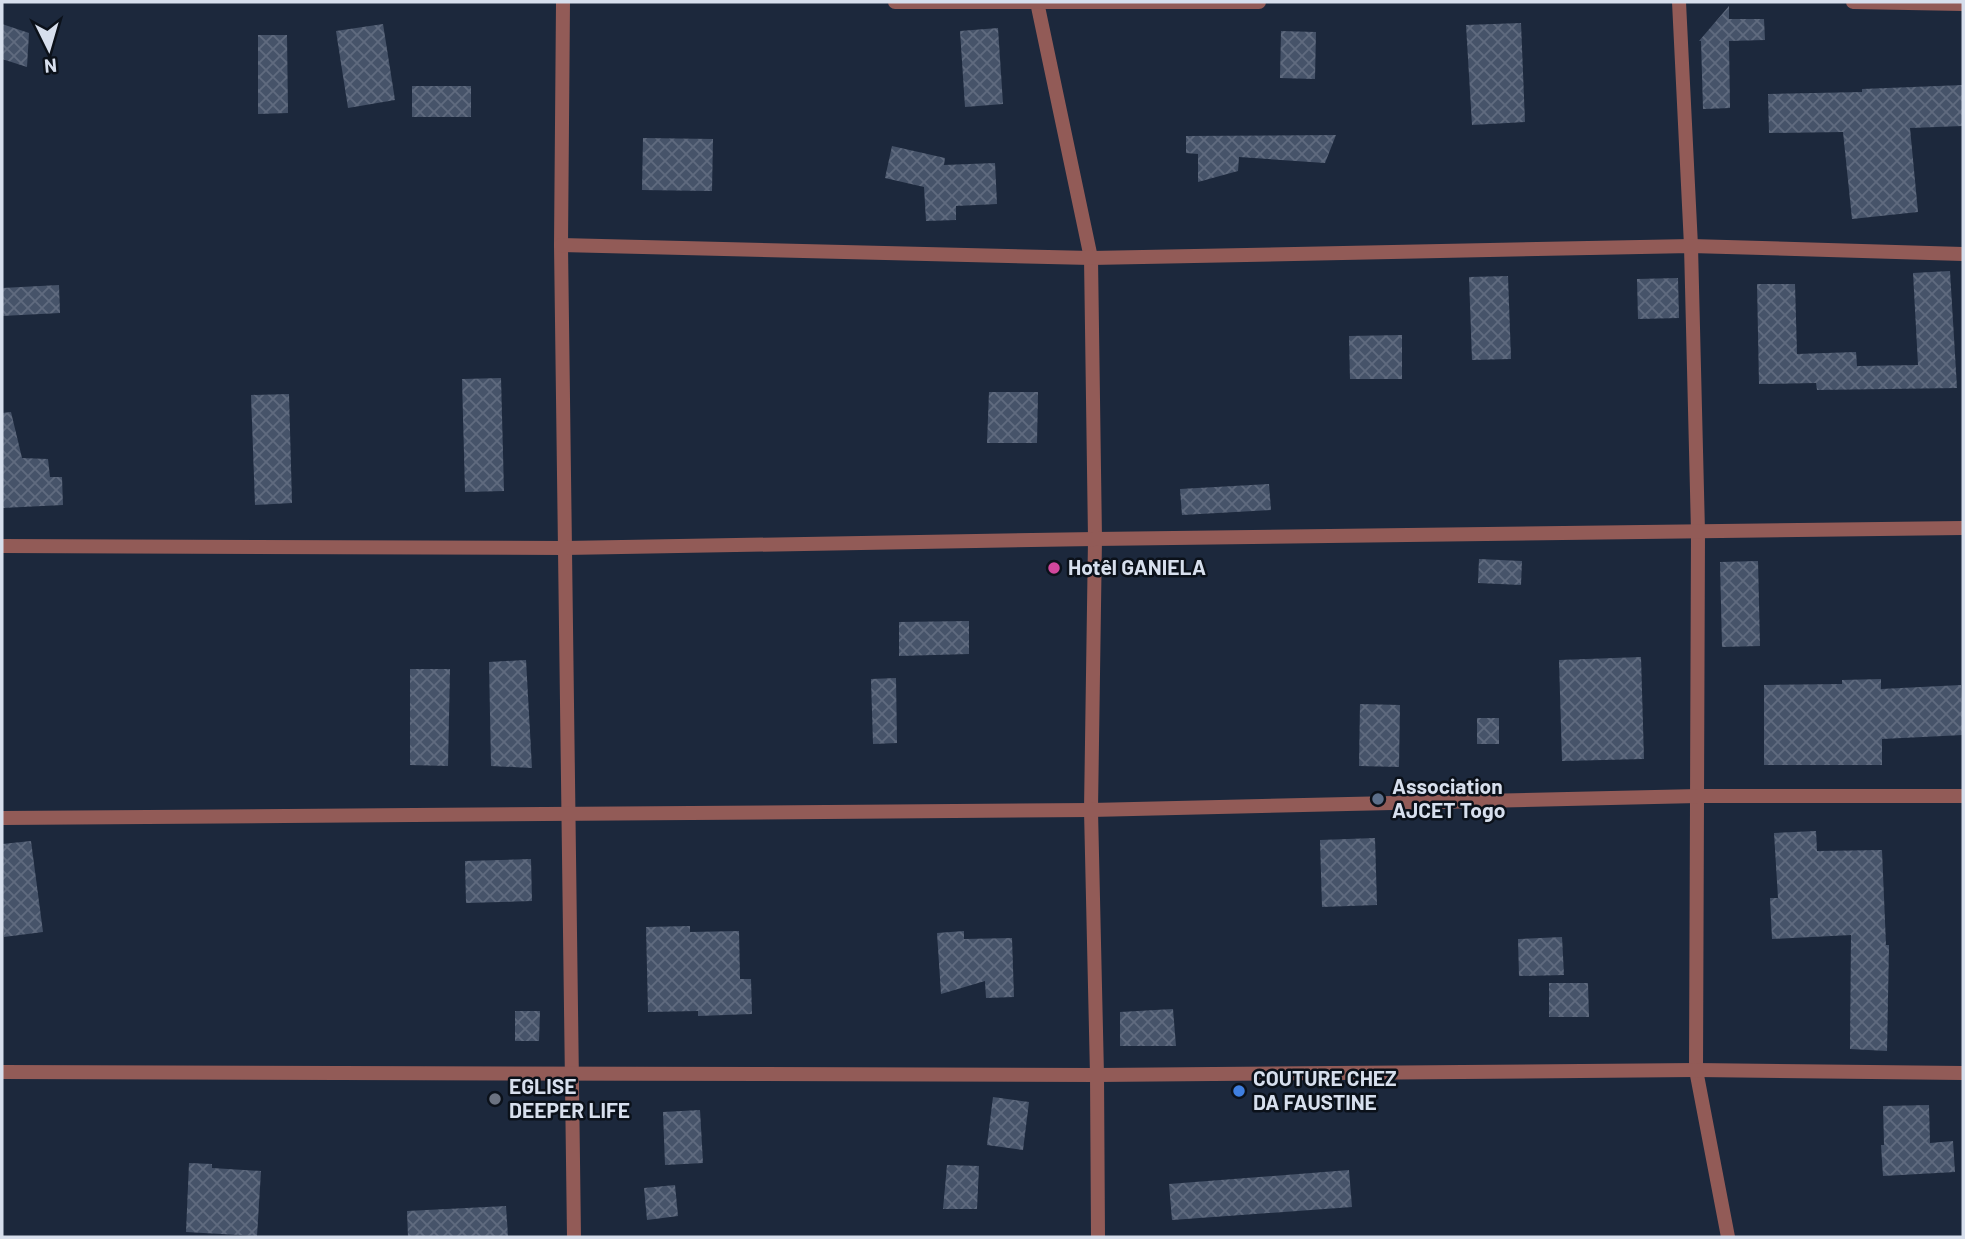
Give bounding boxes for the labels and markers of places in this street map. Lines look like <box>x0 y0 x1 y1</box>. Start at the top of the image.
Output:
place label: Hotêl GANIELA <box>1068 554 1206 579</box>
marker: Hotêl GANIELA <box>1046 560 1062 576</box>
place label: Association AJCET Togo <box>1392 773 1505 822</box>
marker: Association AJCET Togo <box>1370 791 1386 807</box>
place label: COUTURE CHEZ DA FAUSTINE <box>1253 1065 1397 1114</box>
place label: EGLISE DEEPER LIFE <box>509 1073 630 1122</box>
marker: COUTURE CHEZ DA FAUSTINE <box>1231 1083 1247 1099</box>
marker: EGLISE DEEPER LIFE <box>487 1091 503 1107</box>

